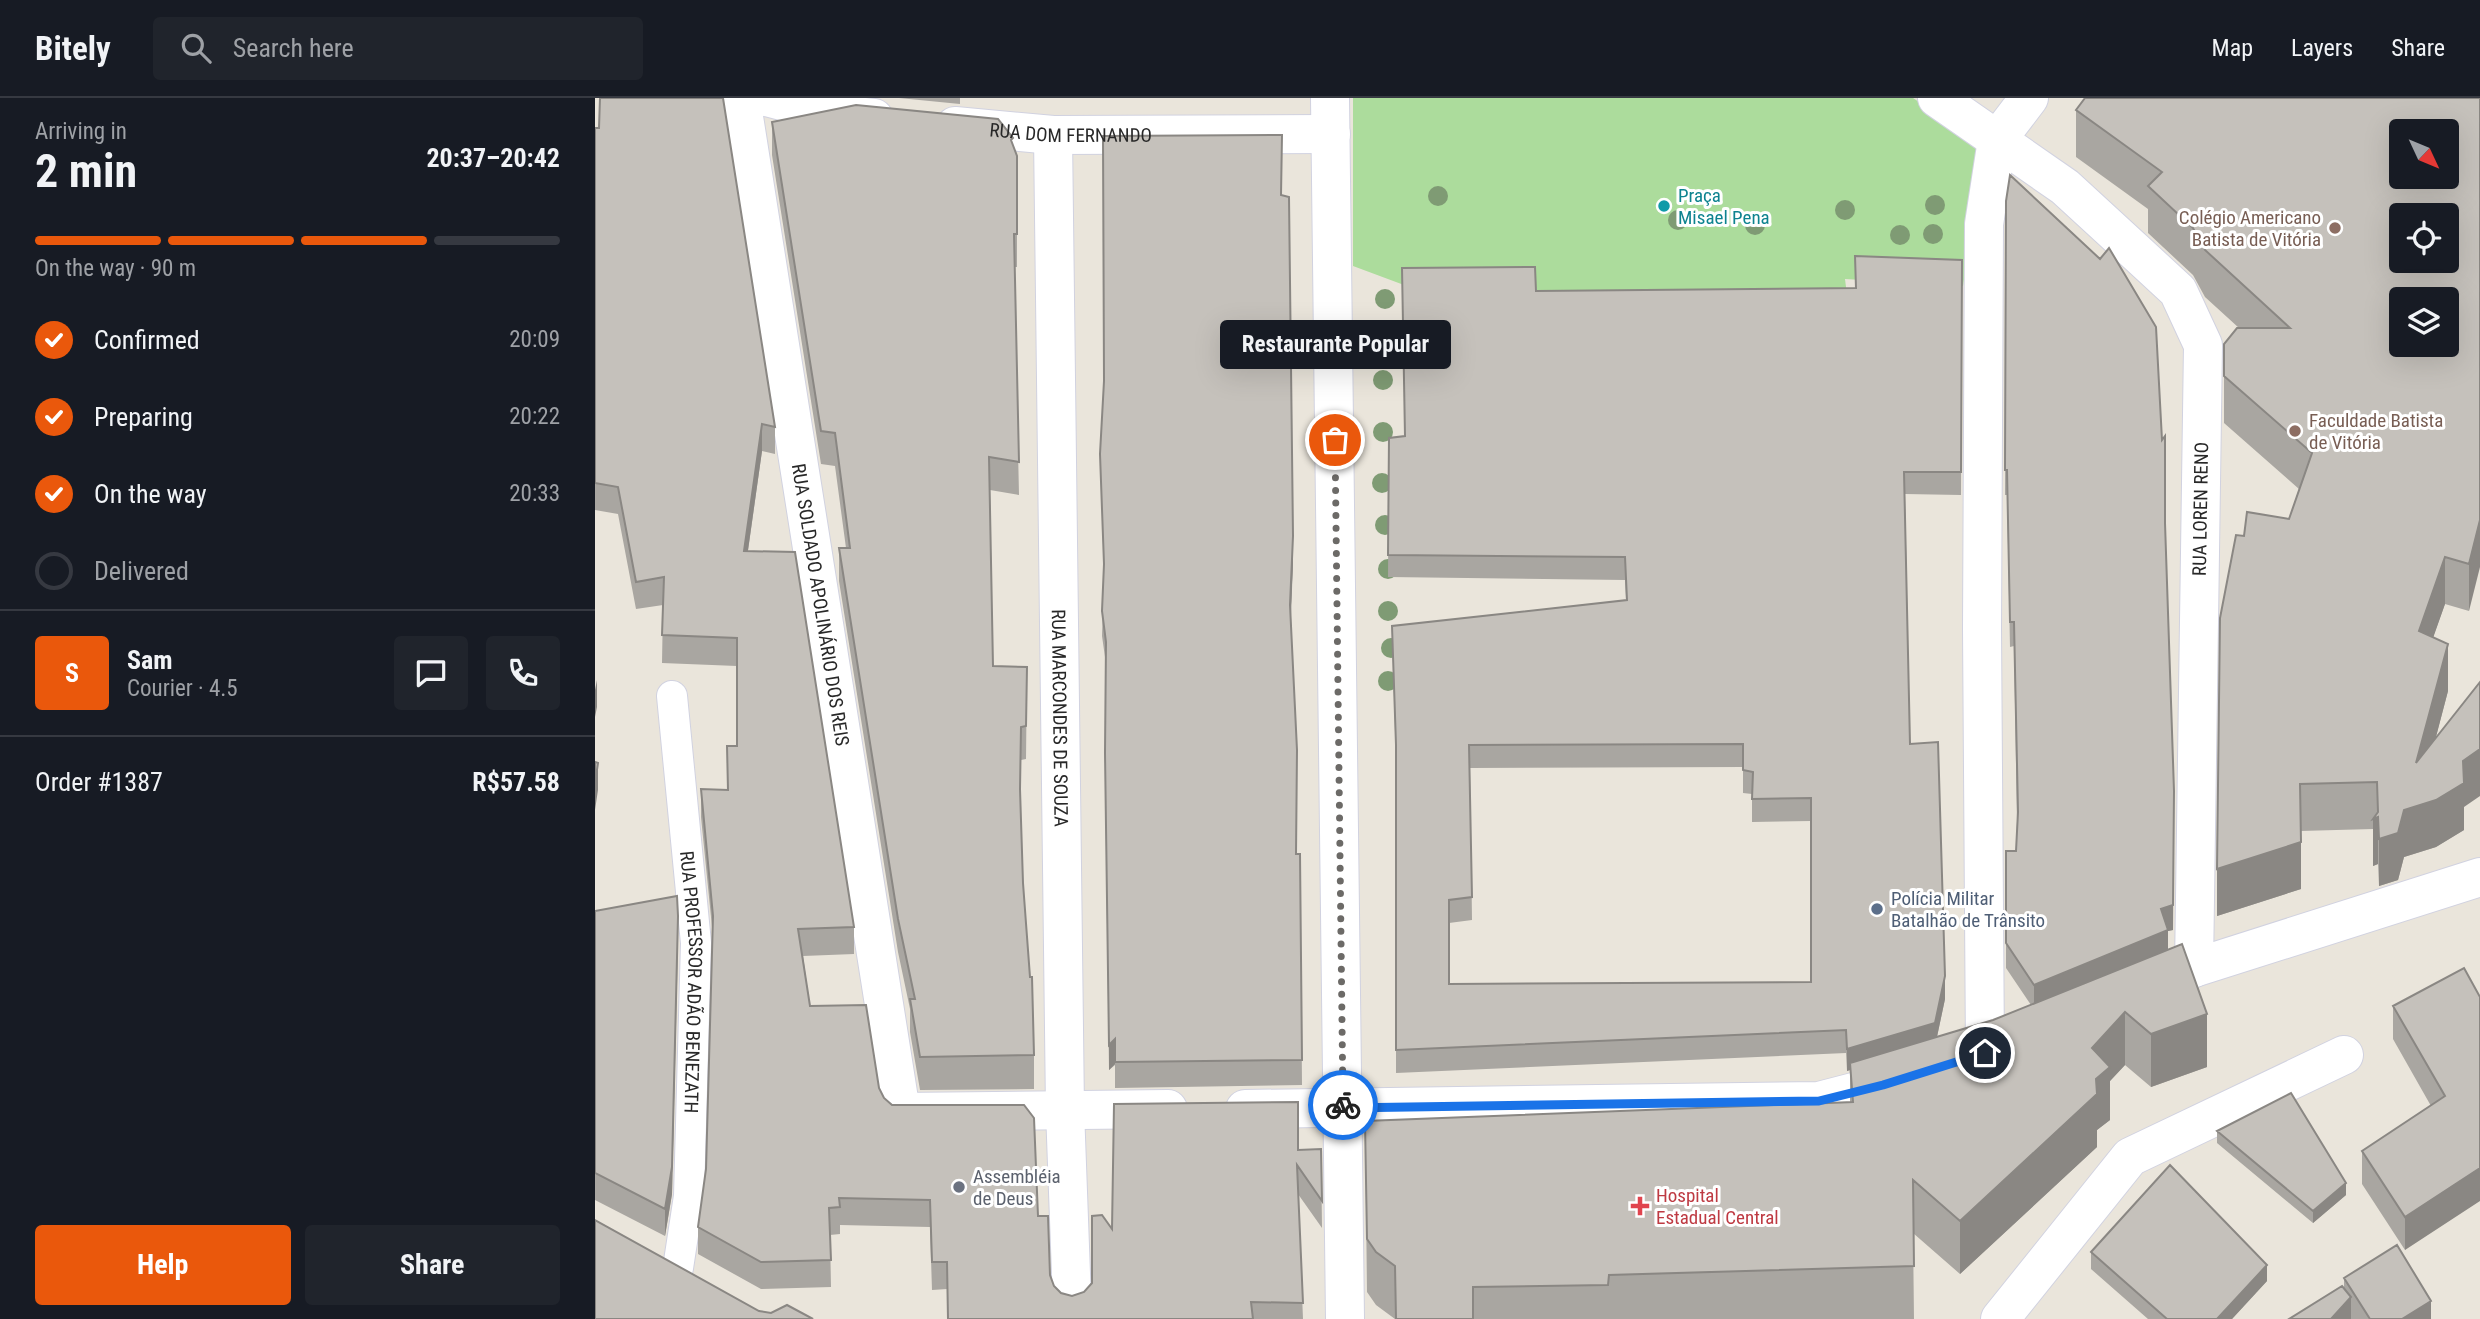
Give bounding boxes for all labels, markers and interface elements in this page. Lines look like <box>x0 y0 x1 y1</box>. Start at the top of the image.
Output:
search box <box>153 17 643 80</box>
text: Bitely <box>35 29 111 68</box>
icon: search <box>177 29 215 67</box>
text: Search here <box>233 33 354 63</box>
text: Map <box>2212 34 2253 62</box>
text: Layers <box>2291 34 2353 62</box>
text: Share <box>2391 34 2445 62</box>
text: Arriving in <box>35 118 127 145</box>
street label: RUA DOM FERNANDO <box>988 118 1152 147</box>
north arrow <box>2389 119 2459 189</box>
map controls <box>2389 119 2459 357</box>
text: 20:37–20:42 <box>426 143 560 173</box>
text: 2 min <box>35 144 137 198</box>
place label: Praça Misael Pena <box>1678 184 1770 229</box>
marker: Praça Misael Pena <box>1656 198 1672 214</box>
button: locate <box>2389 203 2459 273</box>
place label: Colégio Americano Batista de Vitória <box>2179 206 2321 251</box>
marker: Colégio Americano Batista de Vitória <box>2327 220 2343 236</box>
text: On the way · 90 m <box>35 255 196 282</box>
button: layers <box>2389 287 2459 357</box>
icon: check <box>35 321 73 359</box>
callout: Restaurante Popular <box>1219 321 1451 370</box>
text: Confirmed <box>94 325 200 355</box>
text: 20:09 <box>509 326 560 353</box>
text: Restaurante Popular <box>1242 331 1429 358</box>
icon: check <box>35 398 73 436</box>
text: Preparing <box>94 402 193 432</box>
text: 20:22 <box>509 403 560 430</box>
place label: Faculdade Batista de Vitória <box>2309 409 2443 454</box>
pin <box>1305 410 1365 470</box>
icon: bag <box>1316 421 1354 459</box>
marker: Faculdade Batista de Vitória <box>2287 423 2303 439</box>
street label: RUA LOREN RENO <box>2188 442 2213 576</box>
street label: RUA SOLDADO APOLINÁRIO DOS REIS <box>787 462 854 748</box>
icon: check <box>35 475 73 513</box>
text: On the way <box>94 479 207 509</box>
text: 20:33 <box>509 480 560 507</box>
text: Delivered <box>94 556 189 586</box>
street label: RUA MARCONDES DE SOUZA <box>1047 609 1073 827</box>
button: chat <box>394 636 468 710</box>
button: phone <box>486 636 560 710</box>
text: Sam <box>127 645 173 675</box>
text: S <box>65 658 79 688</box>
text: Courier · 4.5 <box>127 675 238 702</box>
text: Order #1387 <box>35 767 163 797</box>
text: R$57.58 <box>472 767 560 797</box>
street label: RUA PROFESSOR ADÃO BENEZATH <box>675 850 707 1114</box>
place label: Polícia Militar Batalhão de Trânsito <box>1891 887 2045 932</box>
marker: Polícia Militar Batalhão de Trânsito <box>1869 901 1885 917</box>
pin <box>1955 1023 2015 1083</box>
icon: home <box>1966 1034 2004 1072</box>
courier <box>1308 1070 1378 1140</box>
icon: bike <box>1324 1086 1362 1124</box>
place label: Assembléia de Deus <box>973 1165 1061 1210</box>
marker: Assembléia de Deus <box>951 1179 967 1195</box>
place label: Hospital Estadual Central <box>1656 1184 1779 1229</box>
marker: Hospital Estadual Central <box>1630 1196 1650 1216</box>
button: Help <box>35 1225 291 1305</box>
button: Share <box>305 1225 560 1305</box>

